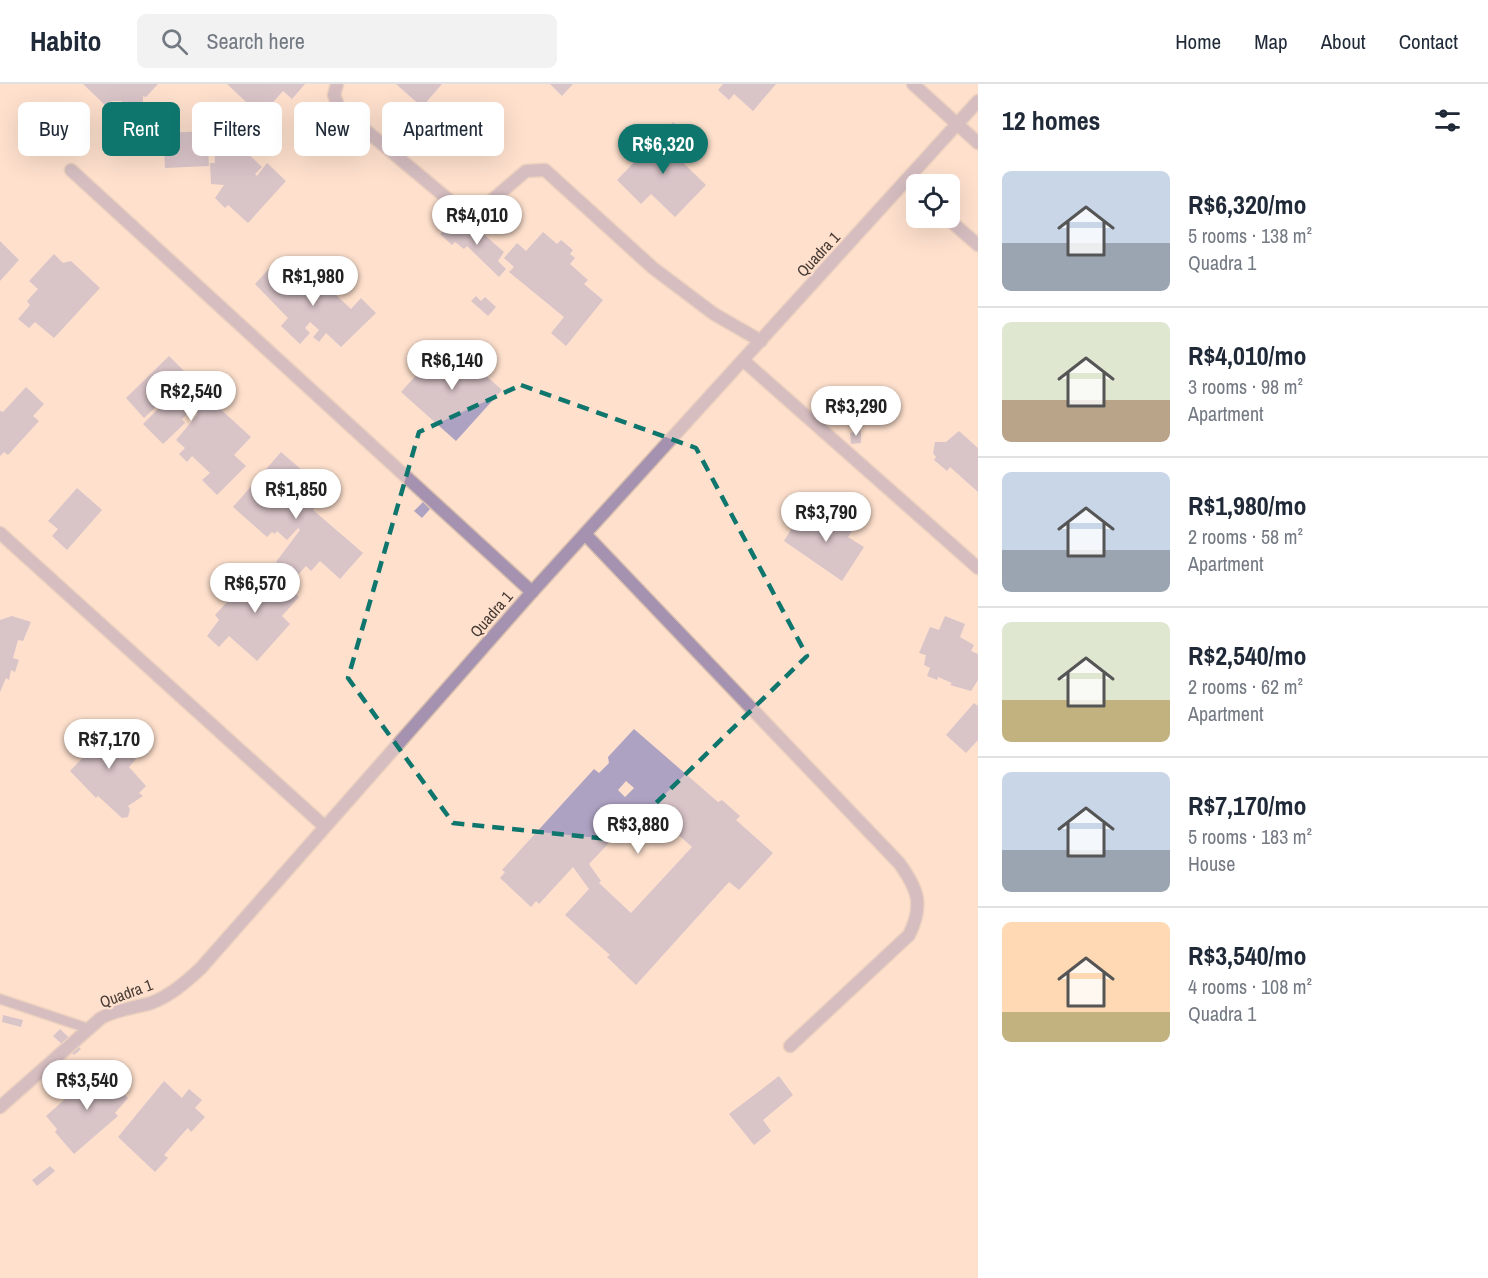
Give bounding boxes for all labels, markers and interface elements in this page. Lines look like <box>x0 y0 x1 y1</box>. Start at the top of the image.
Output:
search box <box>137 14 557 68</box>
text: Habito <box>30 22 101 60</box>
icon: search <box>158 25 191 58</box>
text: Search here <box>206 26 305 56</box>
text: Home <box>1175 27 1221 56</box>
text: Map <box>1254 27 1288 56</box>
text: About <box>1321 27 1366 56</box>
text: Contact <box>1399 27 1458 56</box>
chip: Buy <box>18 102 90 156</box>
chip: Rent <box>102 102 180 156</box>
chip: Filters <box>192 102 282 156</box>
chip: New <box>294 102 370 156</box>
chip: Apartment <box>382 102 504 156</box>
text: 12 homes <box>1002 103 1100 138</box>
icon: filters <box>1431 104 1464 137</box>
pin: R$6,320 <box>608 124 718 175</box>
text: R$6,320 <box>632 130 694 157</box>
map controls <box>906 174 960 228</box>
button: locate <box>906 174 960 228</box>
text: R$6,320/mo <box>1188 187 1307 222</box>
pin: R$4,010 <box>422 195 532 246</box>
icon: home <box>1050 195 1122 267</box>
text: R$4,010 <box>446 201 508 228</box>
text: 5 rooms · 138 m² <box>1188 222 1312 249</box>
street label: Quadra 1 <box>791 226 845 282</box>
text: Quadra 1 <box>1188 249 1256 276</box>
pin: R$1,980 <box>258 256 368 307</box>
text: R$1,980 <box>282 262 344 289</box>
text: R$4,010/mo <box>1188 338 1307 373</box>
pin: R$6,140 <box>397 340 507 391</box>
text: R$6,140 <box>421 346 483 373</box>
icon: home <box>1050 346 1122 418</box>
pin: R$2,540 <box>136 371 246 422</box>
text: 3 rooms · 98 m² <box>1188 373 1303 400</box>
text: R$2,540 <box>160 377 222 404</box>
pin: R$3,290 <box>801 386 911 437</box>
text: R$3,290 <box>825 392 887 419</box>
text: Apartment <box>1188 400 1264 427</box>
pin: R$1,850 <box>241 469 351 520</box>
text: R$1,850 <box>265 475 327 502</box>
text: R$1,980/mo <box>1188 488 1307 523</box>
pin: R$3,790 <box>771 492 881 543</box>
icon: home <box>1050 496 1122 568</box>
text: R$3,790 <box>795 498 857 525</box>
text: 2 rooms · 58 m² <box>1188 523 1303 550</box>
text: Apartment <box>1188 550 1264 577</box>
pin: R$6,570 <box>200 563 310 614</box>
text: R$6,570 <box>224 569 286 596</box>
street label: Quadra 1 <box>465 586 518 642</box>
text: R$2,540/mo <box>1188 638 1307 673</box>
icon: home <box>1050 646 1122 718</box>
text: 2 rooms · 62 m² <box>1188 673 1303 700</box>
text: Apartment <box>1188 700 1264 727</box>
pin: R$7,170 <box>54 719 164 770</box>
text: R$7,170 <box>78 725 140 752</box>
text: R$7,170/mo <box>1188 788 1307 823</box>
icon: home <box>1050 796 1122 868</box>
pin: R$3,880 <box>583 804 693 855</box>
text: R$3,880 <box>607 810 669 837</box>
text: 5 rooms · 183 m² <box>1188 823 1312 850</box>
text: House <box>1188 850 1235 877</box>
text: R$3,540/mo <box>1188 938 1307 973</box>
icon: home <box>1050 946 1122 1018</box>
street label: Quadra 1 <box>97 973 156 1013</box>
text: 4 rooms · 108 m² <box>1188 973 1312 1000</box>
text: Quadra 1 <box>1188 1000 1256 1027</box>
pin: R$3,540 <box>32 1060 142 1111</box>
text: R$3,540 <box>56 1066 118 1093</box>

